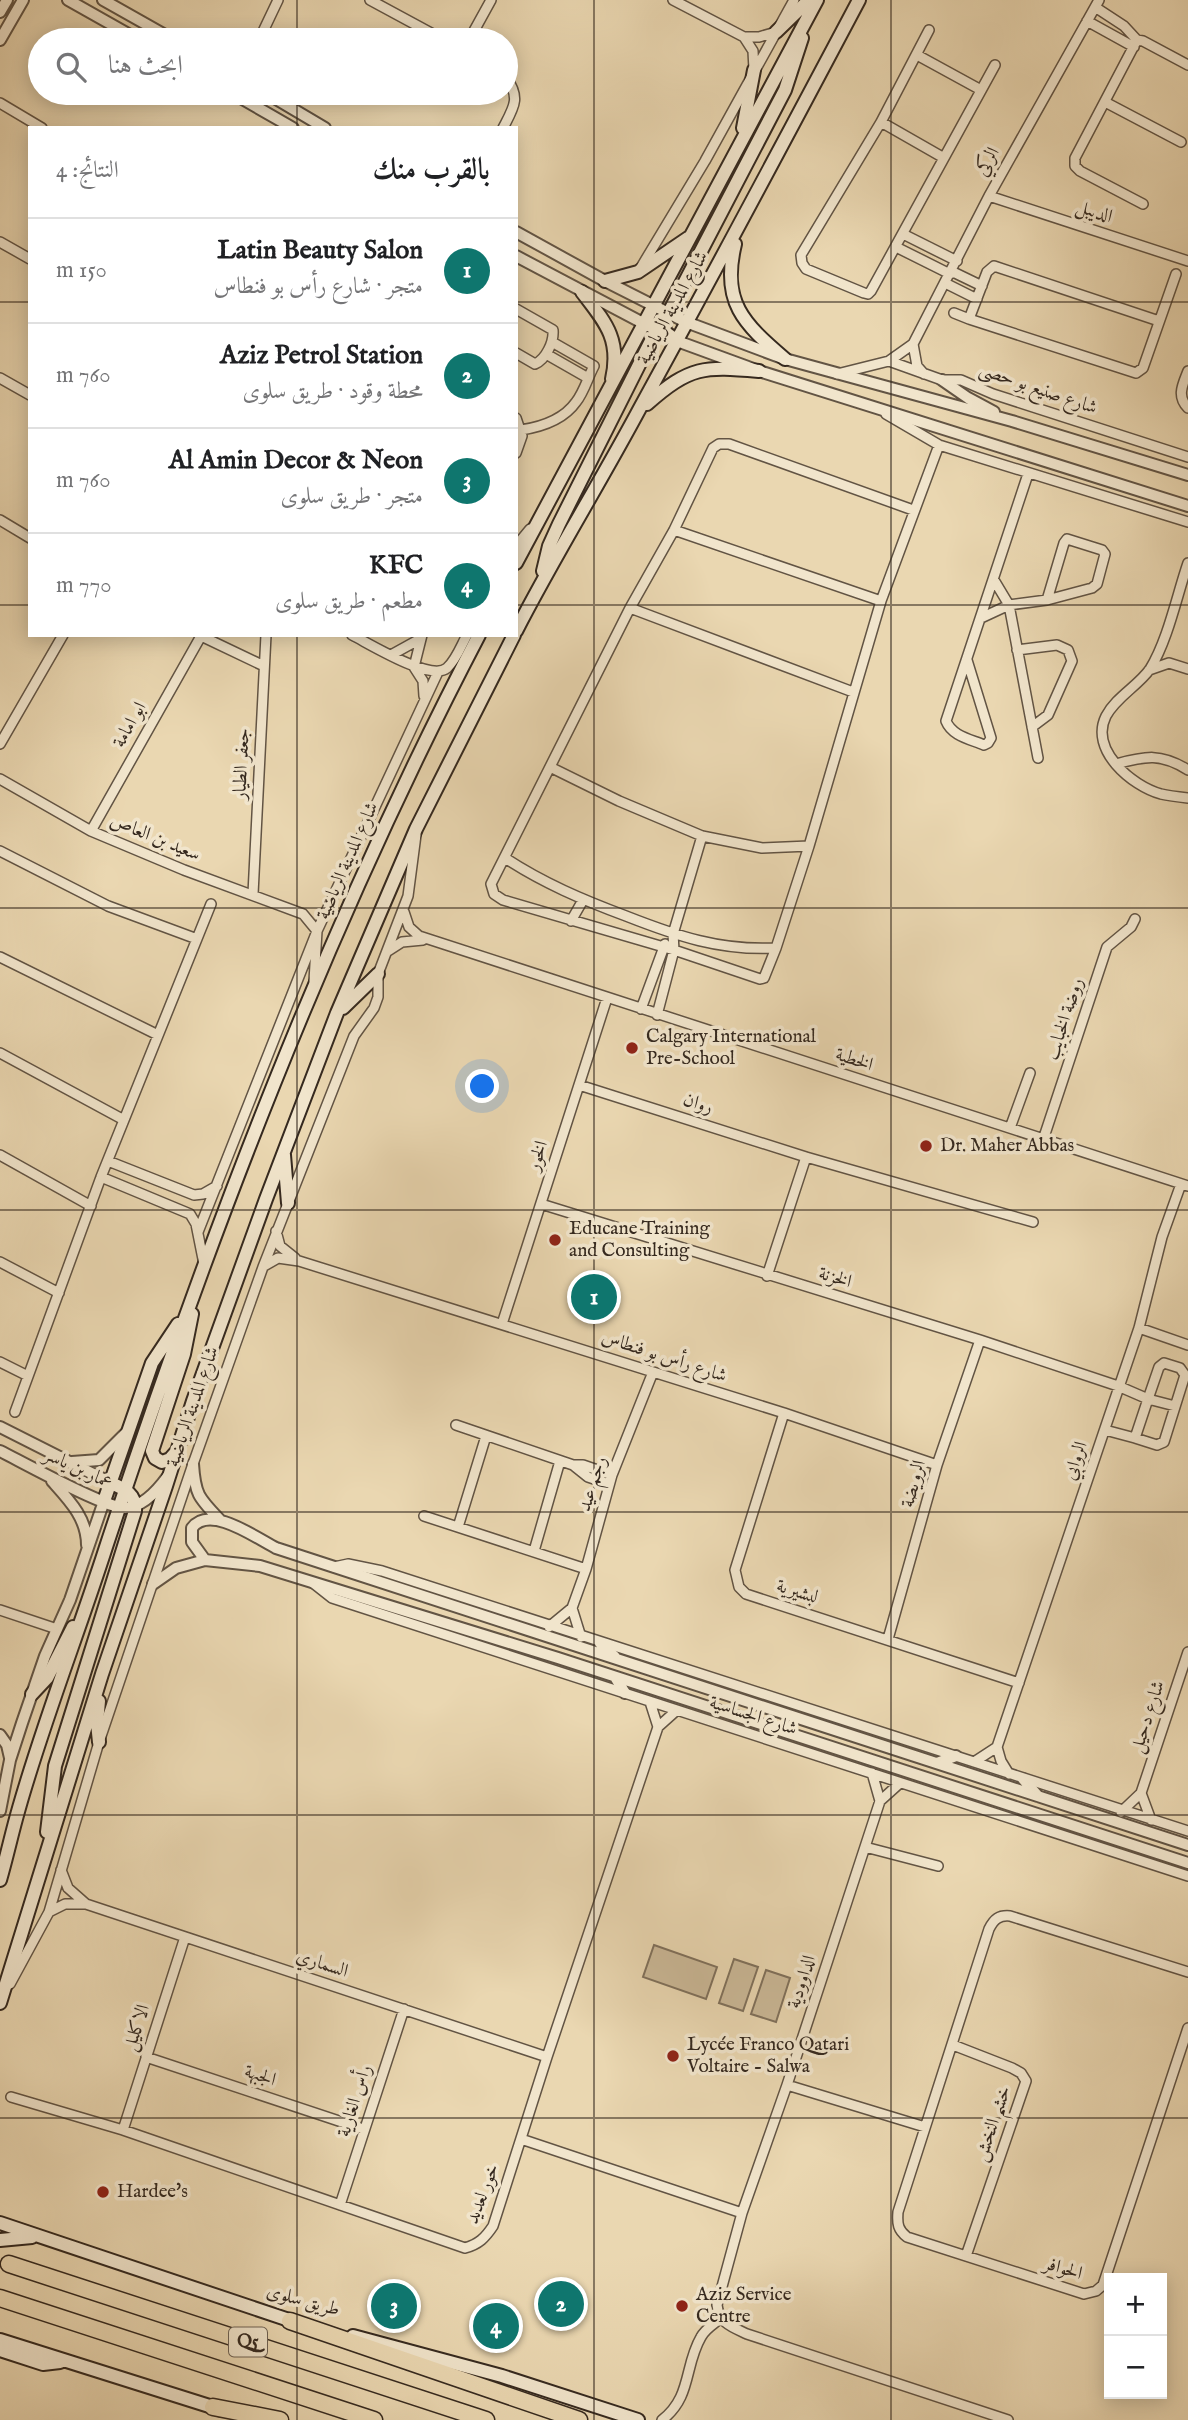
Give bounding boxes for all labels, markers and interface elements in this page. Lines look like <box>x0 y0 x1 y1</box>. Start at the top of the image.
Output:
search box <box>28 28 518 105</box>
icon: search <box>52 48 90 86</box>
text: ابحث هنا <box>108 49 183 82</box>
street label: الركي <box>969 143 1007 182</box>
text: بالقرب منك <box>373 152 490 190</box>
text: النتائج: 4 <box>56 156 119 185</box>
street label: الديبل <box>1073 195 1115 229</box>
text: Latin Beauty Salon <box>217 234 423 267</box>
street label: شارع المدينة الرياضية <box>632 247 716 370</box>
text: 150 m <box>56 256 107 285</box>
text: 1 <box>463 256 471 285</box>
text: متجر · شارع رأس بو فنطاس <box>214 272 423 301</box>
text: Aziz Petrol Station <box>220 339 423 372</box>
street label: شارع صنيع بو حصى <box>974 358 1100 424</box>
text: 760 m <box>56 361 111 390</box>
text: 2 <box>462 361 472 390</box>
text: محطة وقود · طريق سلوى <box>242 377 423 406</box>
text: Al Amin Decor & Neon <box>169 444 423 477</box>
text: 760 m <box>56 466 111 495</box>
text: 3 <box>463 466 471 495</box>
text: متجر · طريق سلوى <box>281 482 423 511</box>
text: KFC <box>369 549 423 582</box>
text: 770 m <box>56 571 112 600</box>
text: 4 <box>461 571 473 600</box>
text: مطعم · طريق سلوى <box>275 587 423 616</box>
street label: ابو امامة <box>108 698 152 752</box>
street label: جعفر الطيار <box>228 728 256 802</box>
street label: شارع المدينة الرياضية <box>311 798 386 924</box>
street label: سعيد بن العاص <box>106 809 204 867</box>
street label: روضة الخبايب <box>1040 975 1090 1063</box>
place label: Calgary International Pre-School <box>646 1025 817 1071</box>
marker: Calgary International Pre-School <box>624 1040 640 1056</box>
street label: الخطية <box>832 1043 876 1077</box>
your location <box>465 1069 499 1103</box>
street label: روان <box>680 1088 716 1120</box>
place label: Dr. Maher Abbas <box>940 1134 1074 1158</box>
street label: الخور <box>521 1138 554 1176</box>
marker: Dr. Maher Abbas <box>918 1138 934 1154</box>
place label: Educane Training and Consulting <box>569 1217 710 1263</box>
marker: Educane Training and Consulting <box>547 1232 563 1248</box>
street label: الخزنة <box>815 1262 855 1294</box>
pin: 1 <box>571 1271 617 1323</box>
street label: شارع رأس بو فنطاس <box>598 1324 730 1390</box>
street label: شارع المدينة الرياضية <box>161 1343 227 1471</box>
street label: الروابي <box>1058 1438 1096 1484</box>
street label: عمار بن ياسر <box>38 1442 116 1495</box>
street label: رجم عيد <box>573 1453 618 1516</box>
street label: الرويضة <box>896 1458 932 1510</box>
street label: لبشيرية <box>773 1574 821 1610</box>
street label: شارع دحيل <box>1125 1678 1173 1757</box>
street label: شارع الجساسية <box>705 1691 800 1743</box>
street label: السماري <box>292 1944 351 1986</box>
street label: الداوودية <box>782 1952 822 2012</box>
street label: الاكليل <box>118 2001 156 2055</box>
place label: Lycée Franco Qatari Voltaire - Salwa <box>686 2033 849 2079</box>
marker: Lycée Franco Qatari Voltaire - Salwa <box>665 2048 681 2064</box>
street label: الجبهة <box>241 2060 279 2092</box>
street label: رأس الغارية <box>330 2061 378 2140</box>
street label: خشم النخش <box>969 2083 1023 2167</box>
street label: خور لعديد <box>461 2161 505 2227</box>
place label: Hardee's <box>117 2180 188 2204</box>
marker: Hardee's <box>95 2184 111 2200</box>
street label: الحوافر <box>1039 2251 1085 2286</box>
map controls <box>1104 2273 1167 2399</box>
button: + <box>1104 2273 1167 2336</box>
pin: 2 <box>538 2278 584 2330</box>
street label: طريق سلوى <box>264 2280 342 2322</box>
pin: 3 <box>371 2280 417 2332</box>
place label: Aziz Service Centre <box>695 2283 792 2329</box>
marker: Aziz Service Centre <box>674 2298 690 2314</box>
pin: 4 <box>473 2300 519 2352</box>
road number: Q5 <box>229 2328 267 2356</box>
button: − <box>1104 2336 1167 2399</box>

